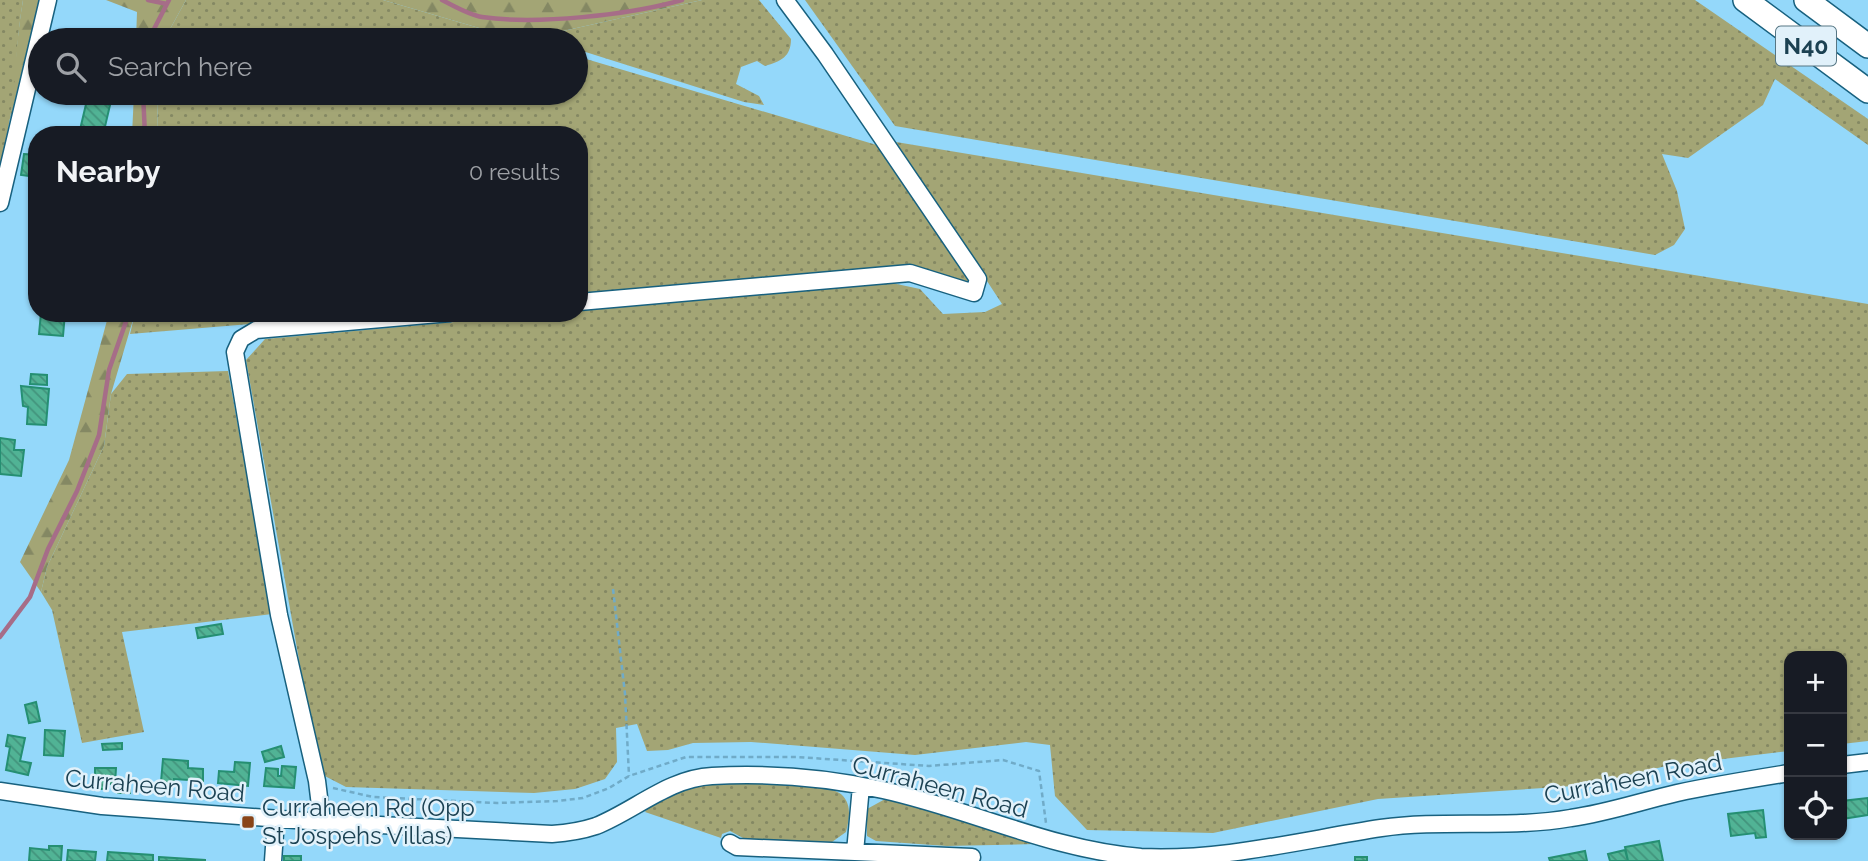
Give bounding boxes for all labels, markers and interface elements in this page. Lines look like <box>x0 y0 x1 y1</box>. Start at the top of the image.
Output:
road number: N40 <box>1776 26 1836 66</box>
search box <box>28 28 588 105</box>
icon: search <box>52 48 90 86</box>
text: Search here <box>108 52 252 82</box>
text: Nearby <box>56 154 160 189</box>
text: 0 results <box>469 158 560 185</box>
map controls <box>1784 651 1847 840</box>
button: + <box>1784 651 1847 714</box>
button: − <box>1784 714 1847 777</box>
street label: Curraheen Road <box>1542 747 1724 810</box>
street label: Curraheen Road <box>849 749 1031 824</box>
street label: Curraheen Road <box>64 763 246 808</box>
button: locate <box>1784 777 1847 840</box>
place label: Curraheen Rd (Opp St Jospehs Villas) <box>262 793 475 850</box>
marker: Curraheen Rd (Opp St Jospehs Villas) <box>240 814 256 830</box>

